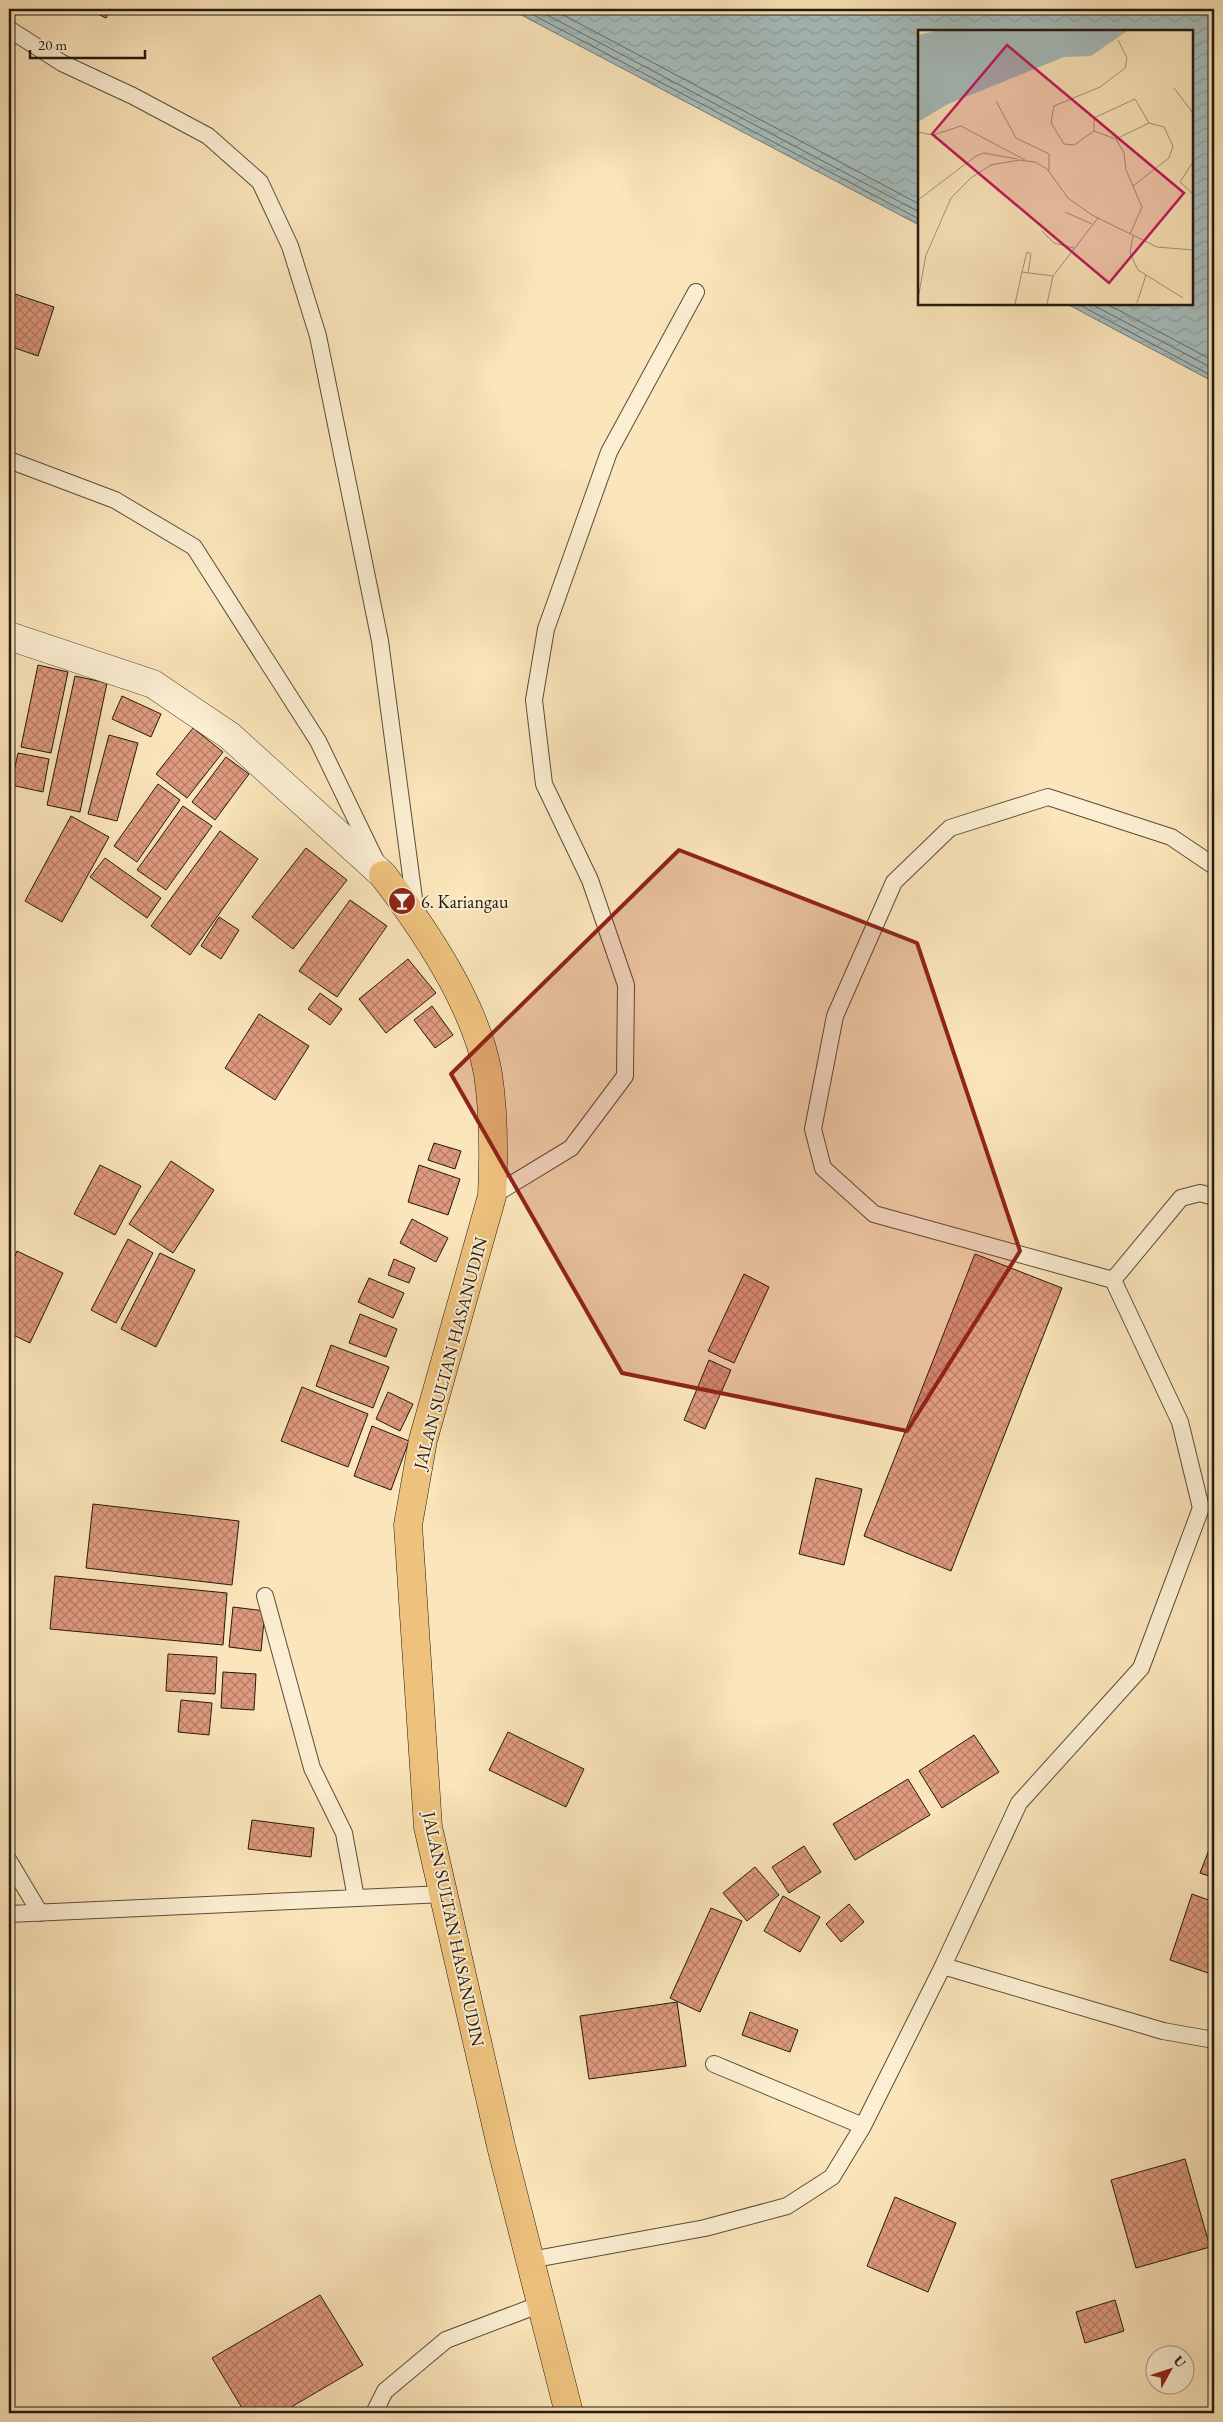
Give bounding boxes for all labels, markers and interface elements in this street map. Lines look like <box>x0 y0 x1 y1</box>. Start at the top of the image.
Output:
scale bar <box>30 28 145 60</box>
inset map <box>918 30 1193 305</box>
text: 20 m <box>38 35 67 54</box>
bar icon: 6. Kariangau <box>387 886 417 916</box>
place label: 6. Kariangau <box>421 890 509 913</box>
street label: JALAN SULTAN HASANUDIN <box>407 1234 492 1474</box>
street label: JALAN SULTAN HASANUDIN <box>417 1807 490 2049</box>
north arrow <box>1146 2344 1196 2394</box>
text: U <box>1170 2352 1191 2372</box>

